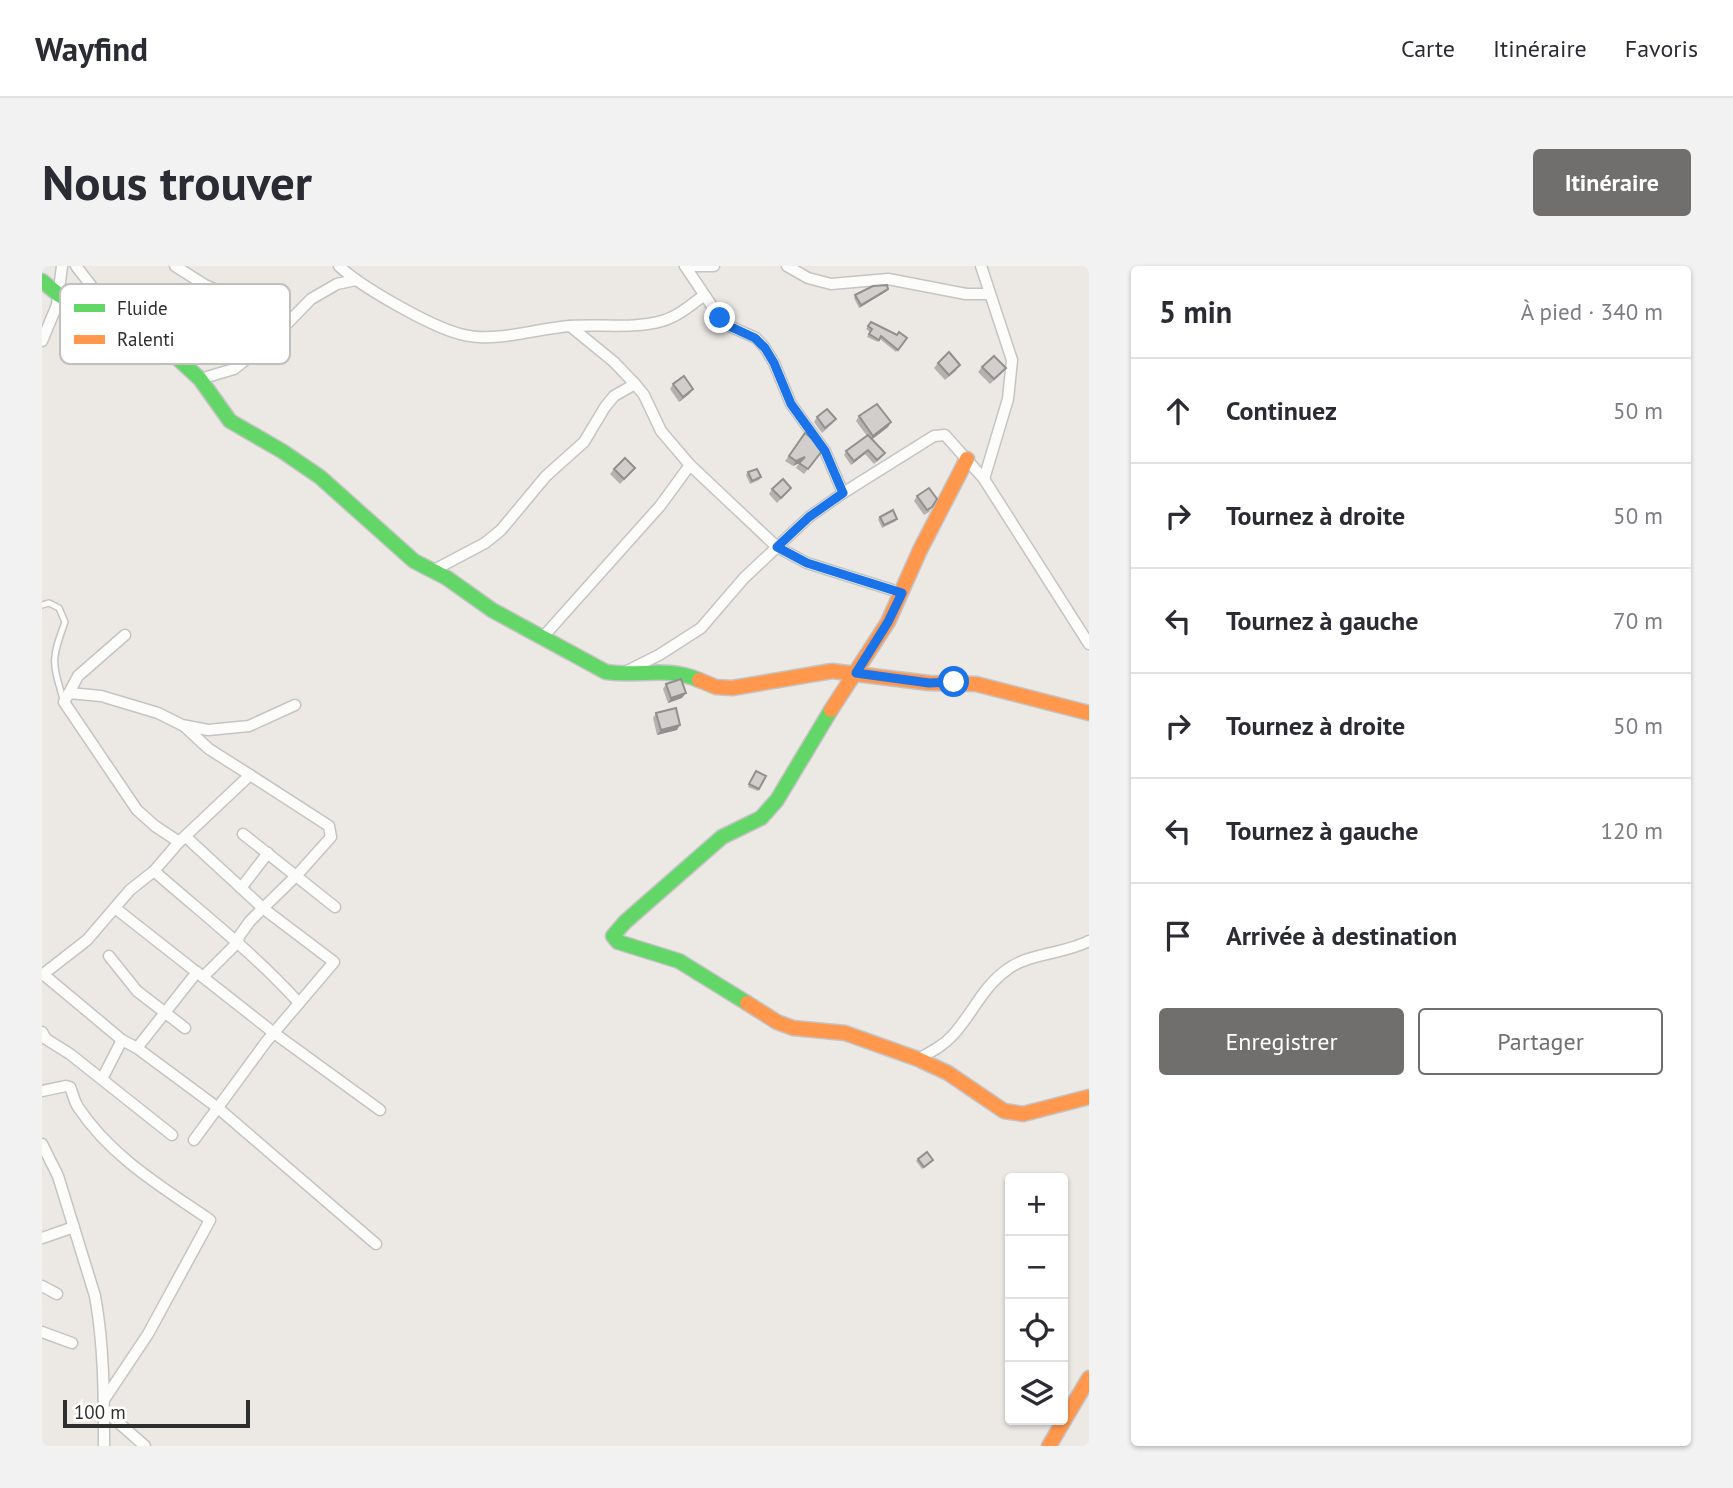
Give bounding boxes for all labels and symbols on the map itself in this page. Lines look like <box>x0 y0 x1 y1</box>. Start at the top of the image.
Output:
legend <box>60 284 290 364</box>
text: Fluide <box>117 296 168 320</box>
route end <box>704 302 735 333</box>
text: Ralenti <box>117 327 175 351</box>
route start <box>938 666 969 697</box>
scale bar <box>63 1397 250 1429</box>

